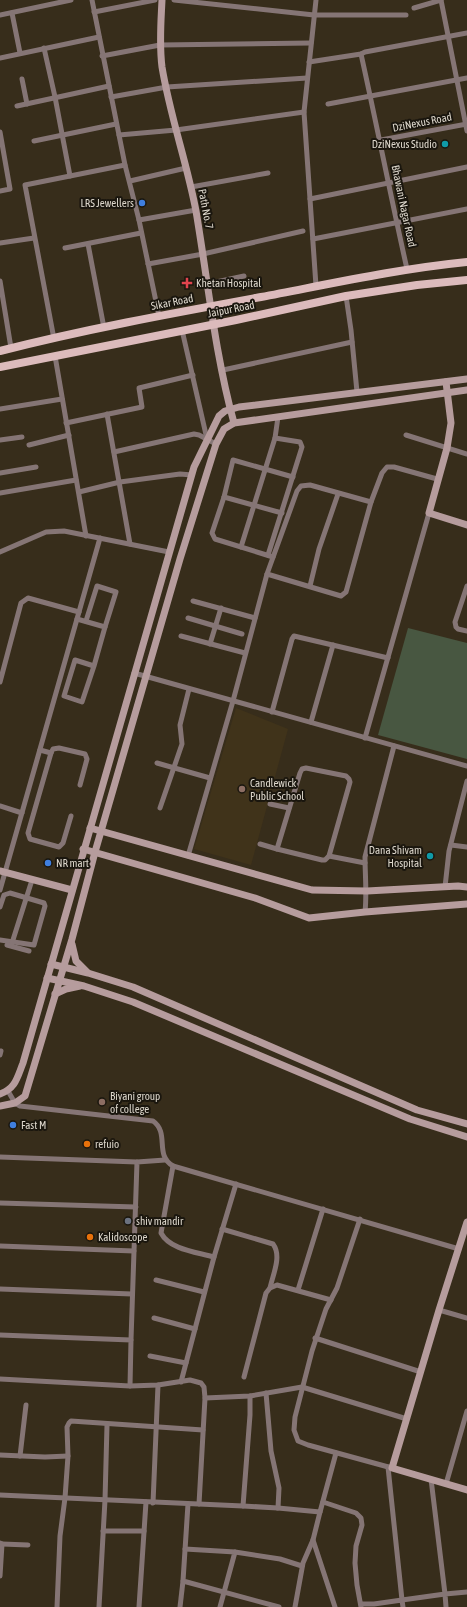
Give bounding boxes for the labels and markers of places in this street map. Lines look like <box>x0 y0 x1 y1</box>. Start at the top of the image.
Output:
place label: DziNexus Studio <box>372 138 437 150</box>
marker: DziNexus Studio <box>440 139 450 149</box>
place label: LRS Jewellers <box>80 197 134 209</box>
marker: LRS Jewellers <box>137 198 147 208</box>
marker: Khetan Hospital <box>181 277 193 289</box>
place label: Khetan Hospital <box>196 277 261 289</box>
place label: Candlewick Public School <box>250 777 304 802</box>
marker: Candlewick Public School <box>237 784 247 794</box>
place label: Dana Shivam Hospital <box>369 844 422 869</box>
marker: Dana Shivam Hospital <box>425 851 435 861</box>
place label: NR mart <box>56 857 89 869</box>
marker: NR mart <box>43 858 53 868</box>
place label: Biyani group of college <box>110 1090 160 1115</box>
marker: Biyani group of college <box>97 1097 107 1107</box>
place label: Fast M <box>21 1119 46 1131</box>
marker: Fast M <box>8 1120 18 1130</box>
place label: refuio <box>95 1138 119 1150</box>
marker: refuio <box>82 1139 92 1149</box>
place label: shiv mandir <box>136 1215 184 1227</box>
marker: shiv mandir <box>123 1216 133 1226</box>
place label: Kalidoscope <box>98 1231 147 1243</box>
marker: Kalidoscope <box>85 1232 95 1242</box>

